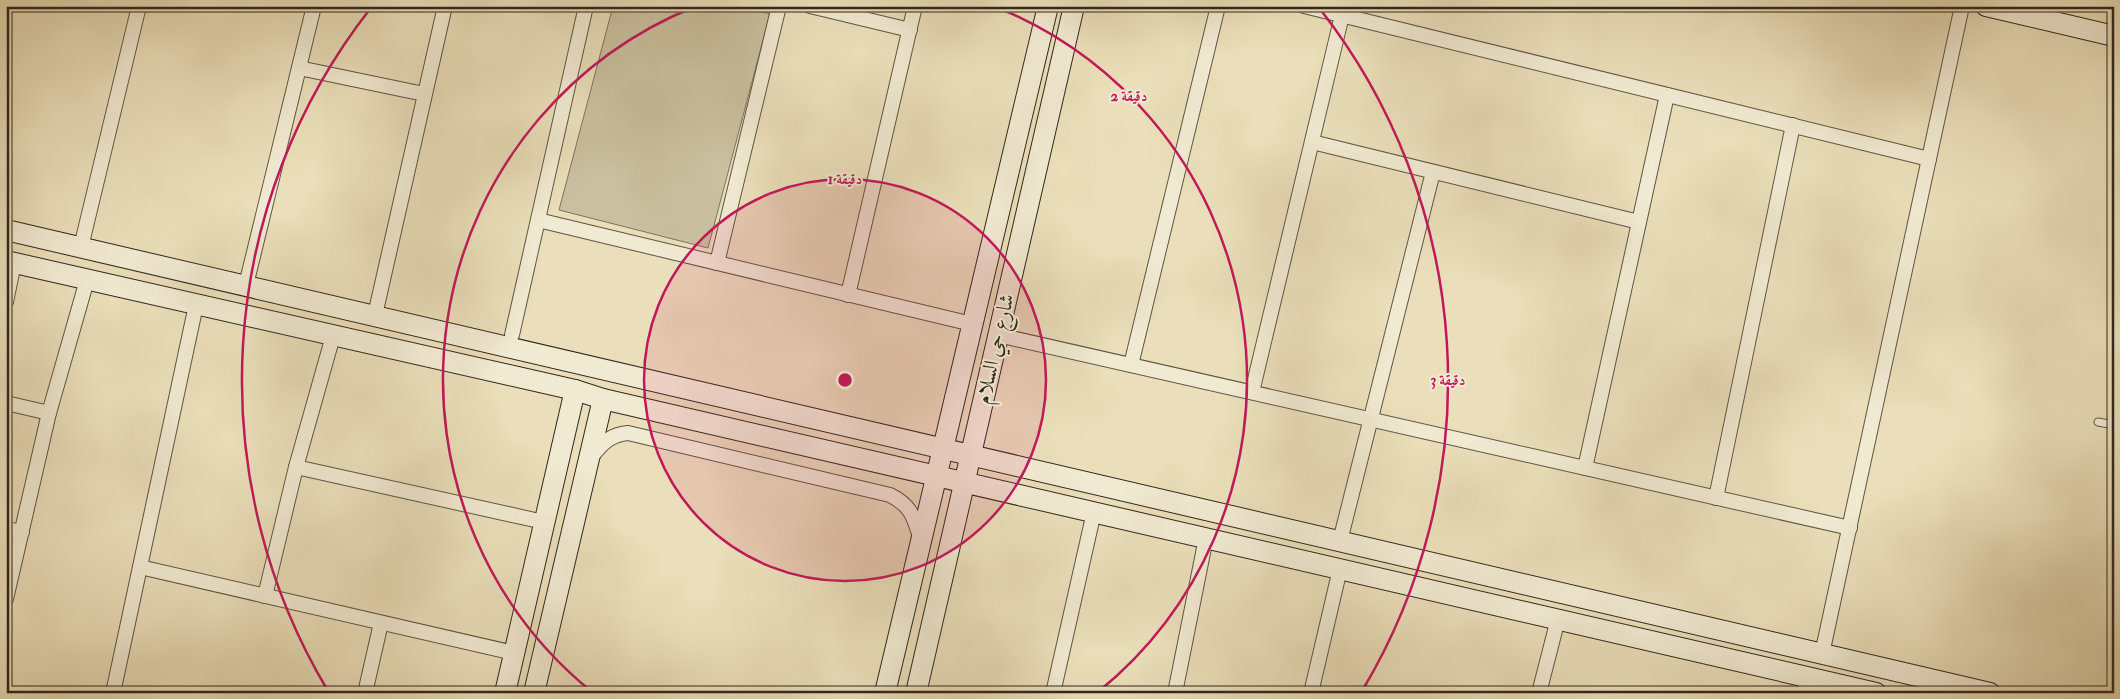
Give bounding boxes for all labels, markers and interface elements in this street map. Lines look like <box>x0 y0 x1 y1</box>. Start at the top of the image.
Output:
text: 2 دقيقة <box>1111 87 1147 106</box>
text: 1 دقيقة <box>828 170 862 189</box>
street label: شارع حي السلام <box>969 291 1025 408</box>
centre of rings <box>836 371 854 389</box>
text: 3 دقيقة <box>1430 371 1466 390</box>

